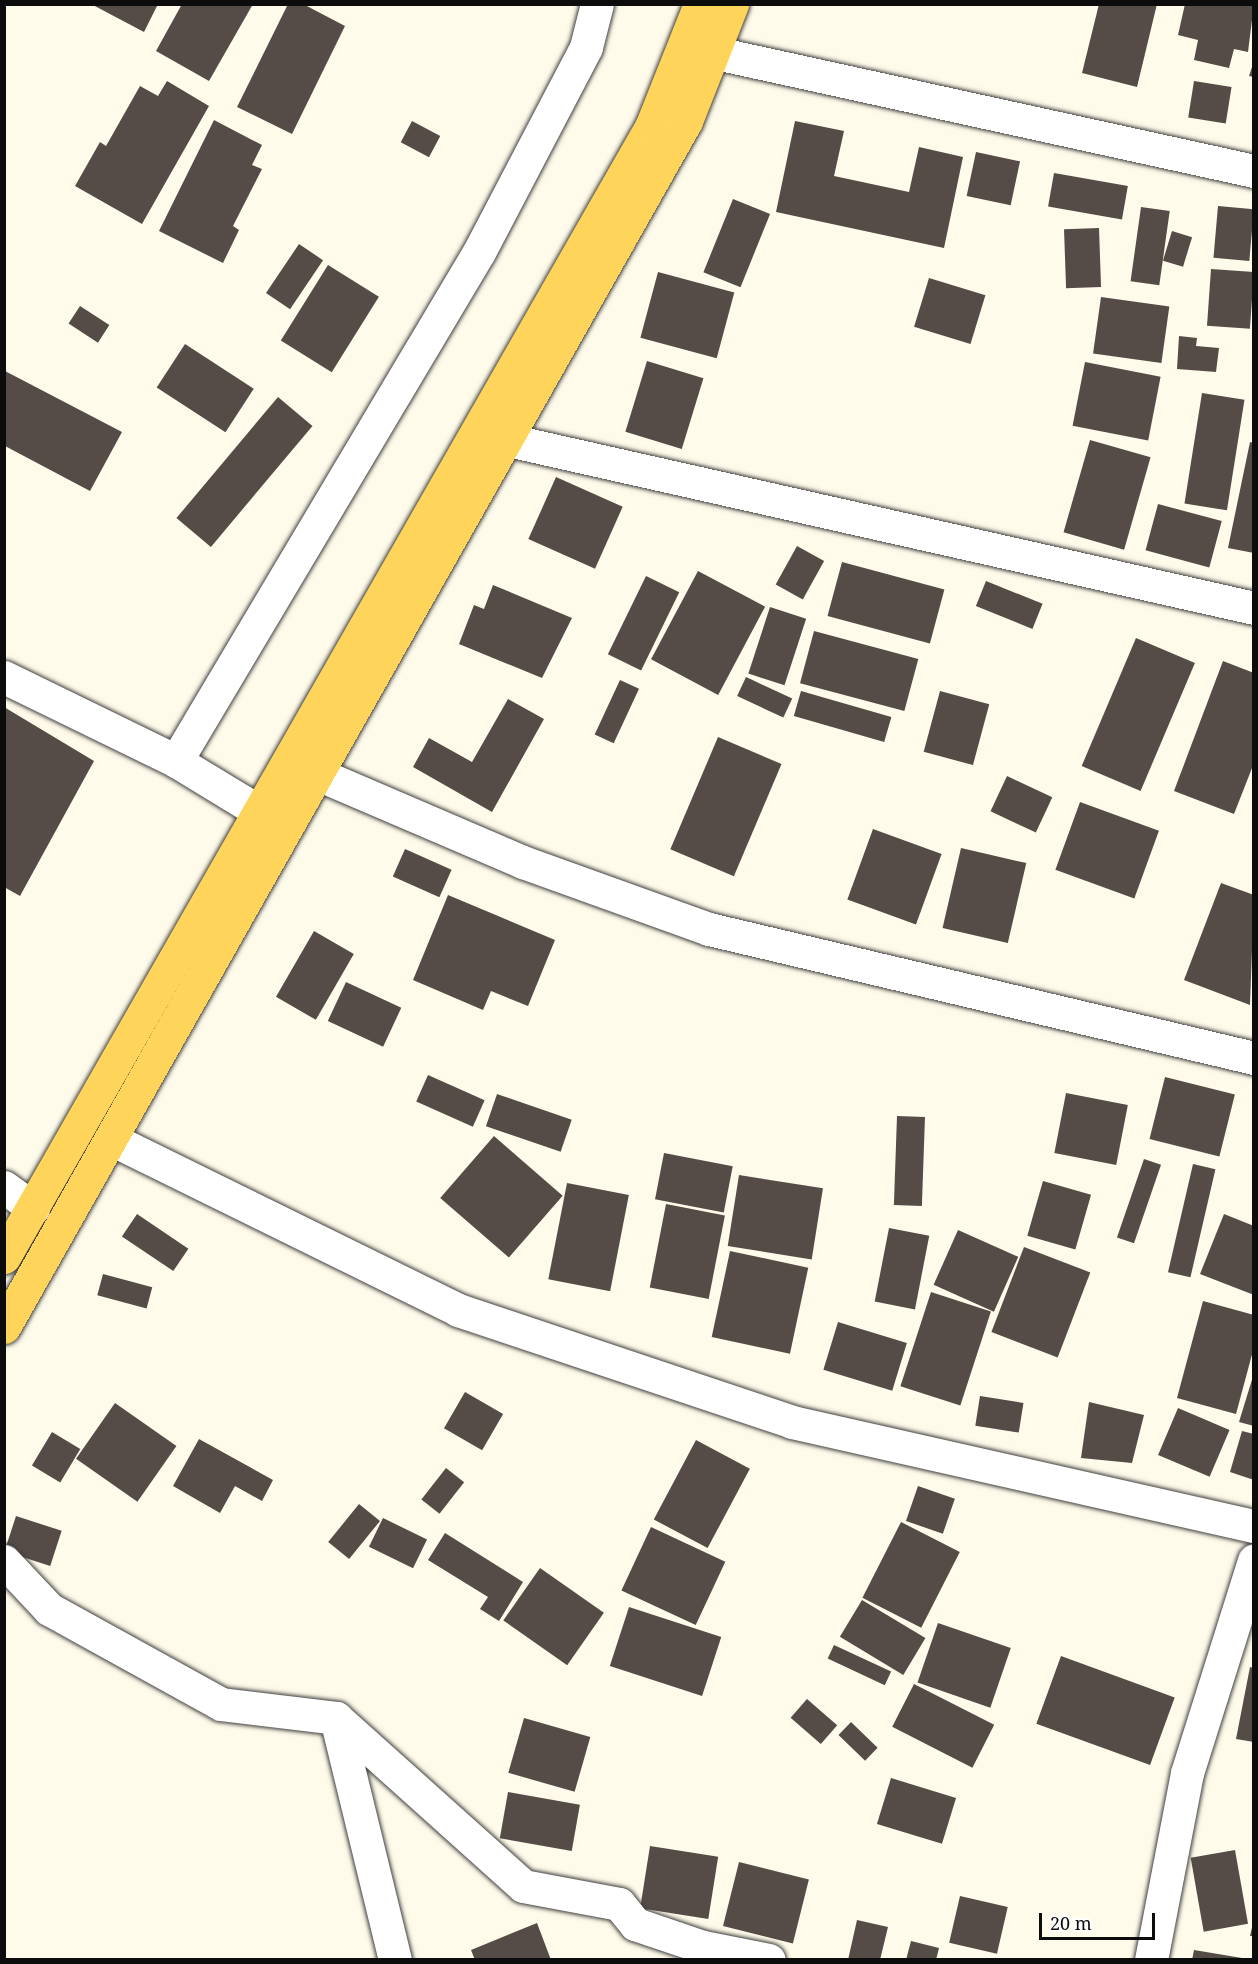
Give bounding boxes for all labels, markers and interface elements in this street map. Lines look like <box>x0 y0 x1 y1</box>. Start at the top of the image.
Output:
scale bar <box>1042 1901 1158 1939</box>
text: 20 m <box>1050 1911 1092 1935</box>

